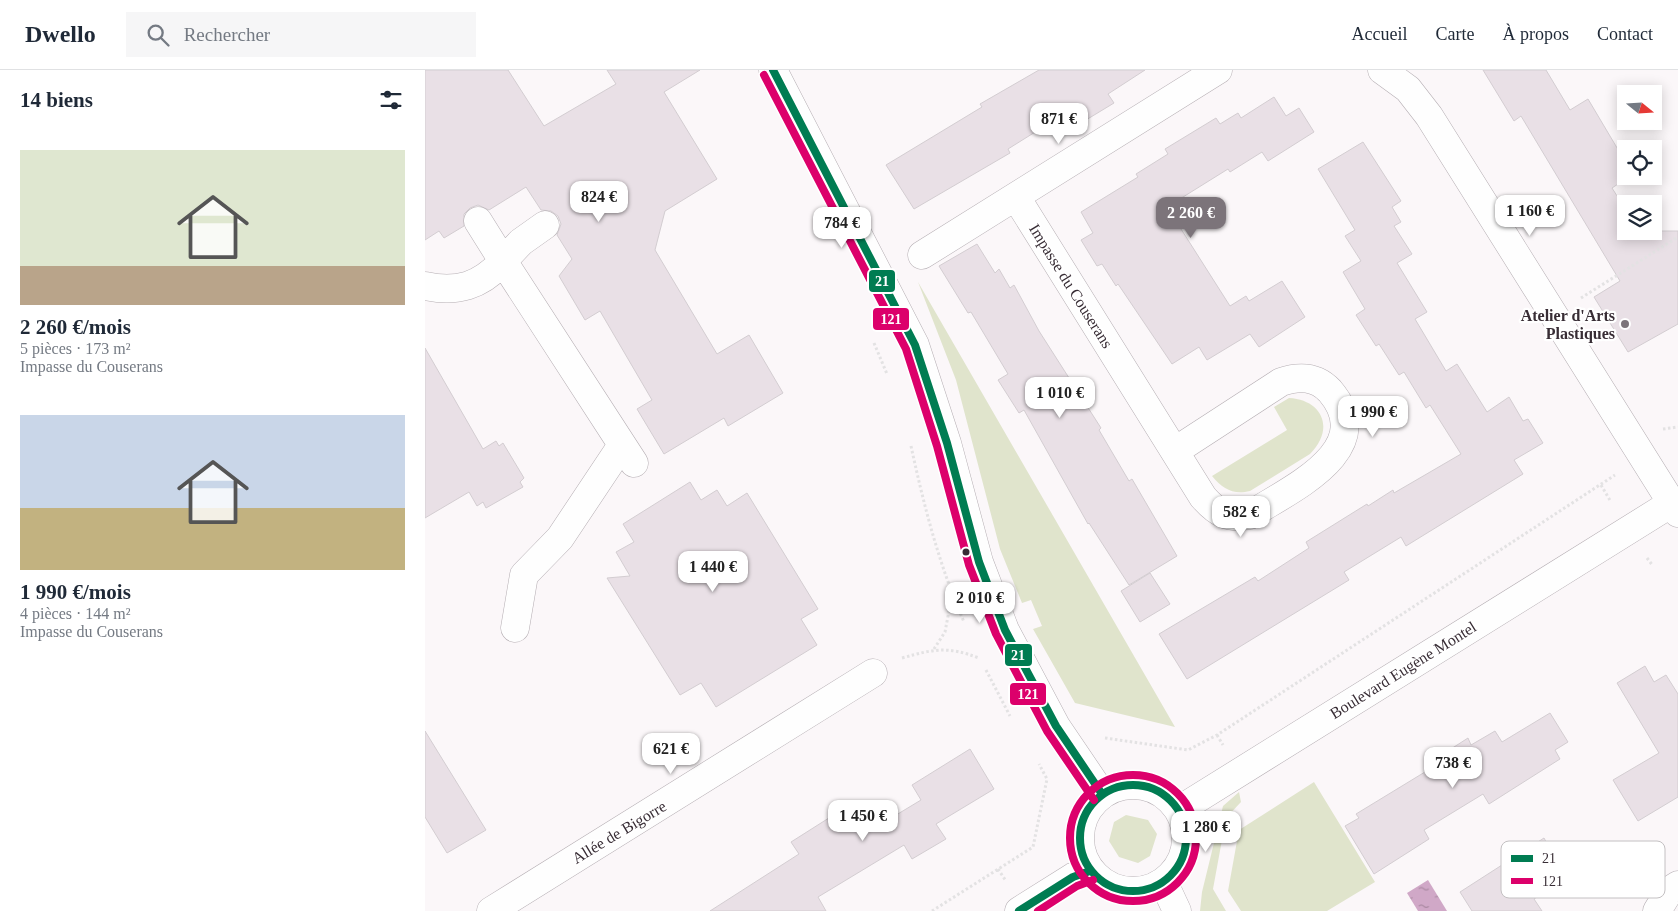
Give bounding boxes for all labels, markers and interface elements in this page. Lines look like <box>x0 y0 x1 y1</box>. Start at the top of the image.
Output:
search box <box>126 12 476 57</box>
text: Dwello <box>25 21 96 47</box>
icon: search <box>144 21 172 49</box>
text: Rechercher <box>184 24 270 45</box>
text: Accueil <box>1352 24 1408 44</box>
text: Carte <box>1436 24 1475 44</box>
text: À propos <box>1503 24 1569 44</box>
text: Contact <box>1597 24 1653 44</box>
north arrow <box>1617 85 1663 130</box>
map controls <box>1617 85 1662 240</box>
icon: filters <box>377 86 405 114</box>
text: 14 biens <box>20 88 93 112</box>
pin: 871 € <box>1024 102 1094 145</box>
text: 871 € <box>1041 110 1077 127</box>
button: locate <box>1617 140 1662 185</box>
pin: 824 € <box>564 180 634 223</box>
icon: home <box>168 182 258 272</box>
text: 824 € <box>581 188 617 205</box>
pin: 1 160 € <box>1484 194 1576 237</box>
button: layers <box>1617 195 1662 240</box>
pin: 2 260 € <box>1145 196 1237 239</box>
text: 1 160 € <box>1506 202 1554 219</box>
text: 2 260 € <box>1167 204 1215 221</box>
pin: 784 € <box>807 206 877 249</box>
text: 784 € <box>824 214 860 231</box>
street label: Impasse du Couserans <box>1025 221 1116 352</box>
line badge: 21 <box>868 269 896 293</box>
text: 21 <box>875 274 889 289</box>
line badge: 121 <box>872 307 910 331</box>
place label: Atelier d'Arts Plastiques <box>1521 307 1615 343</box>
text: 121 <box>881 312 902 327</box>
text: 2 260 €/mois <box>20 315 131 339</box>
marker: Atelier d'Arts Plastiques <box>1619 318 1631 330</box>
text: 5 pièces · 173 m² <box>20 340 131 357</box>
text: Impasse du Couserans <box>20 358 163 375</box>
pin: 1 010 € <box>1014 376 1106 419</box>
text: 1 010 € <box>1036 384 1084 401</box>
pin: 1 990 € <box>1327 396 1419 438</box>
text: 1 990 € <box>1349 403 1397 420</box>
icon: home <box>168 447 258 537</box>
pin: 582 € <box>1206 496 1276 538</box>
text: 582 € <box>1223 503 1259 520</box>
unlabelled marker <box>961 547 971 557</box>
pin: 1 440 € <box>667 550 759 593</box>
text: 1 440 € <box>689 558 737 575</box>
text: 1 990 €/mois <box>20 580 131 604</box>
pin: 2 010 € <box>934 582 1026 624</box>
text: 2 010 € <box>956 589 1004 606</box>
text: 4 pièces · 144 m² <box>20 605 131 622</box>
street label: Boulevard Eugène Montel <box>1327 618 1480 723</box>
text: Impasse du Couserans <box>20 623 163 640</box>
line badge: 21 <box>1004 643 1033 667</box>
text: 21 <box>1011 648 1025 663</box>
line badge: 121 <box>1009 682 1047 706</box>
text: 121 <box>1018 687 1039 702</box>
pin: 621 € <box>636 732 706 775</box>
text: 621 € <box>653 740 689 757</box>
pin: 738 € <box>1418 746 1488 789</box>
text: 738 € <box>1435 754 1471 771</box>
street label: Allée de Bigorre <box>569 797 670 868</box>
pin: 1 450 € <box>817 800 909 842</box>
text: 1 450 € <box>839 807 887 824</box>
pin: 1 280 € <box>1160 810 1252 853</box>
text: 1 280 € <box>1182 818 1230 835</box>
legend <box>1501 841 1665 898</box>
text: 21 <box>1542 851 1556 866</box>
text: 121 <box>1542 874 1563 889</box>

